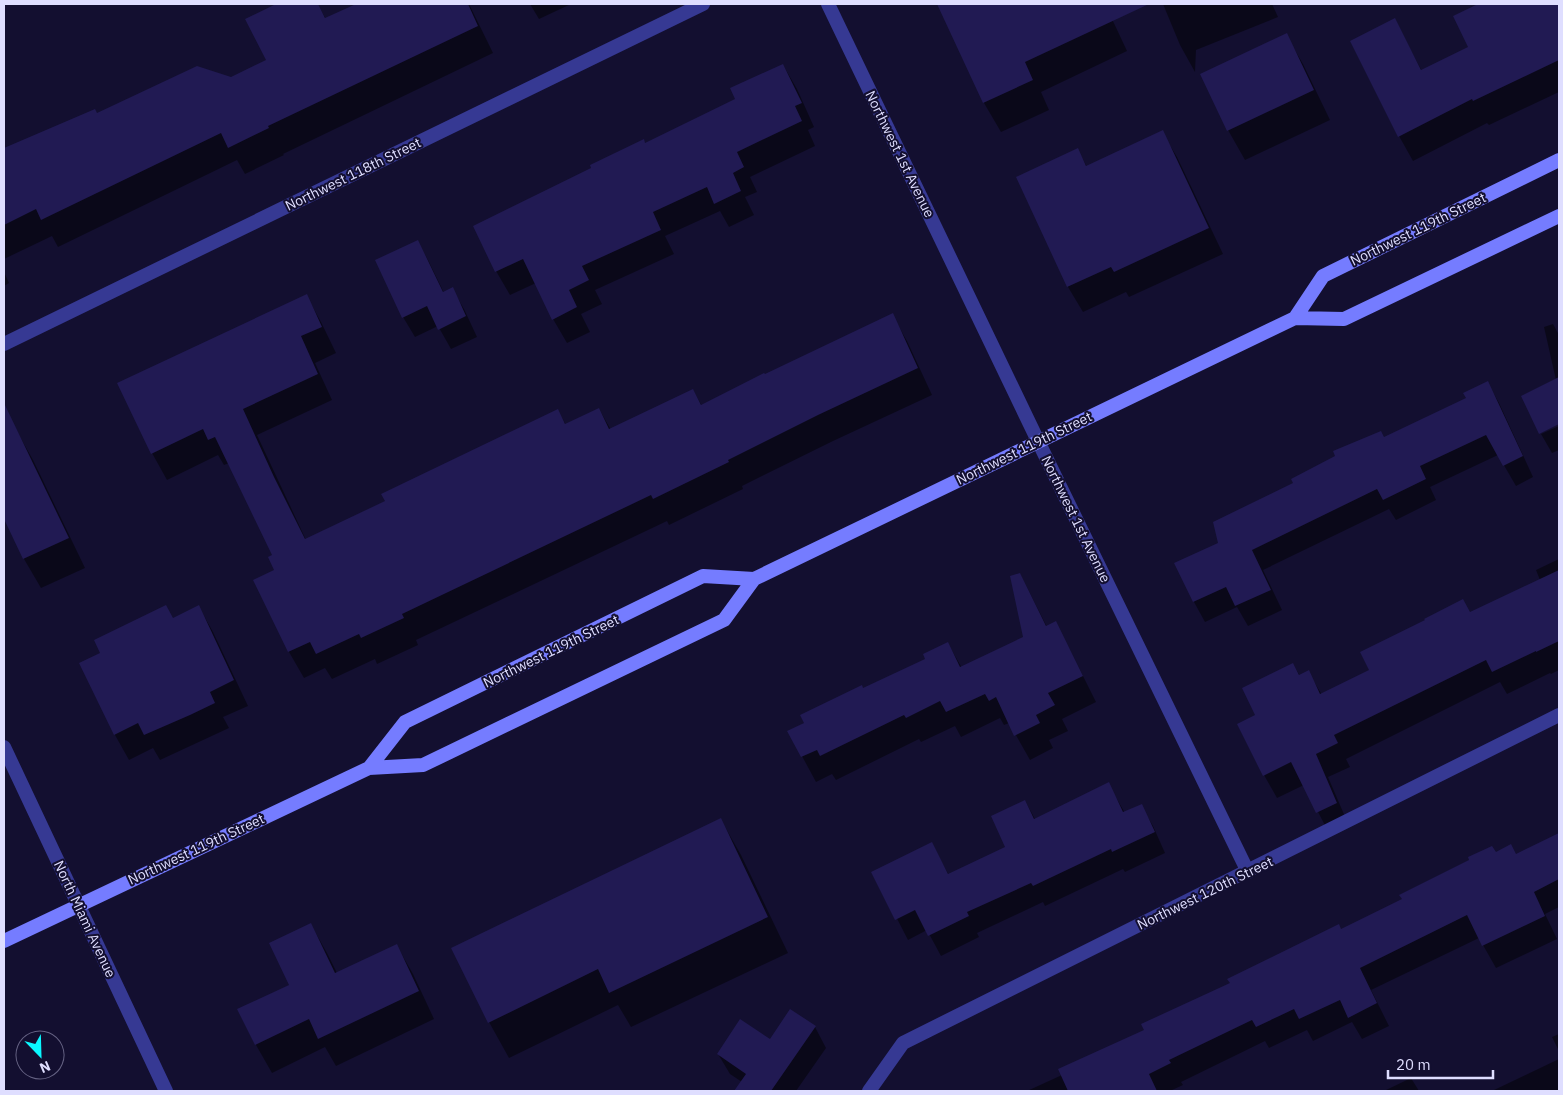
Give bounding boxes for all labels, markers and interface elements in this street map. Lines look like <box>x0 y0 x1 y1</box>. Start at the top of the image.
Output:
street label: Northwest 1st Avenue <box>861 88 939 221</box>
street label: Northwest 118th Street <box>282 133 424 215</box>
street label: Northwest 119th Street <box>1347 188 1489 270</box>
street label: Northwest 119th Street <box>953 407 1095 489</box>
street label: Northwest 1st Avenue <box>1037 453 1115 586</box>
street label: Northwest 119th Street <box>480 610 622 692</box>
street label: Northwest 119th Street <box>125 809 267 889</box>
street label: Northwest 120th Street <box>1134 852 1276 934</box>
street label: North Miami Avenue <box>50 858 120 981</box>
north arrow <box>15 1030 65 1080</box>
scale bar <box>1388 1048 1493 1080</box>
text: 20 m <box>1396 1055 1431 1074</box>
text: N <box>37 1057 53 1077</box>

